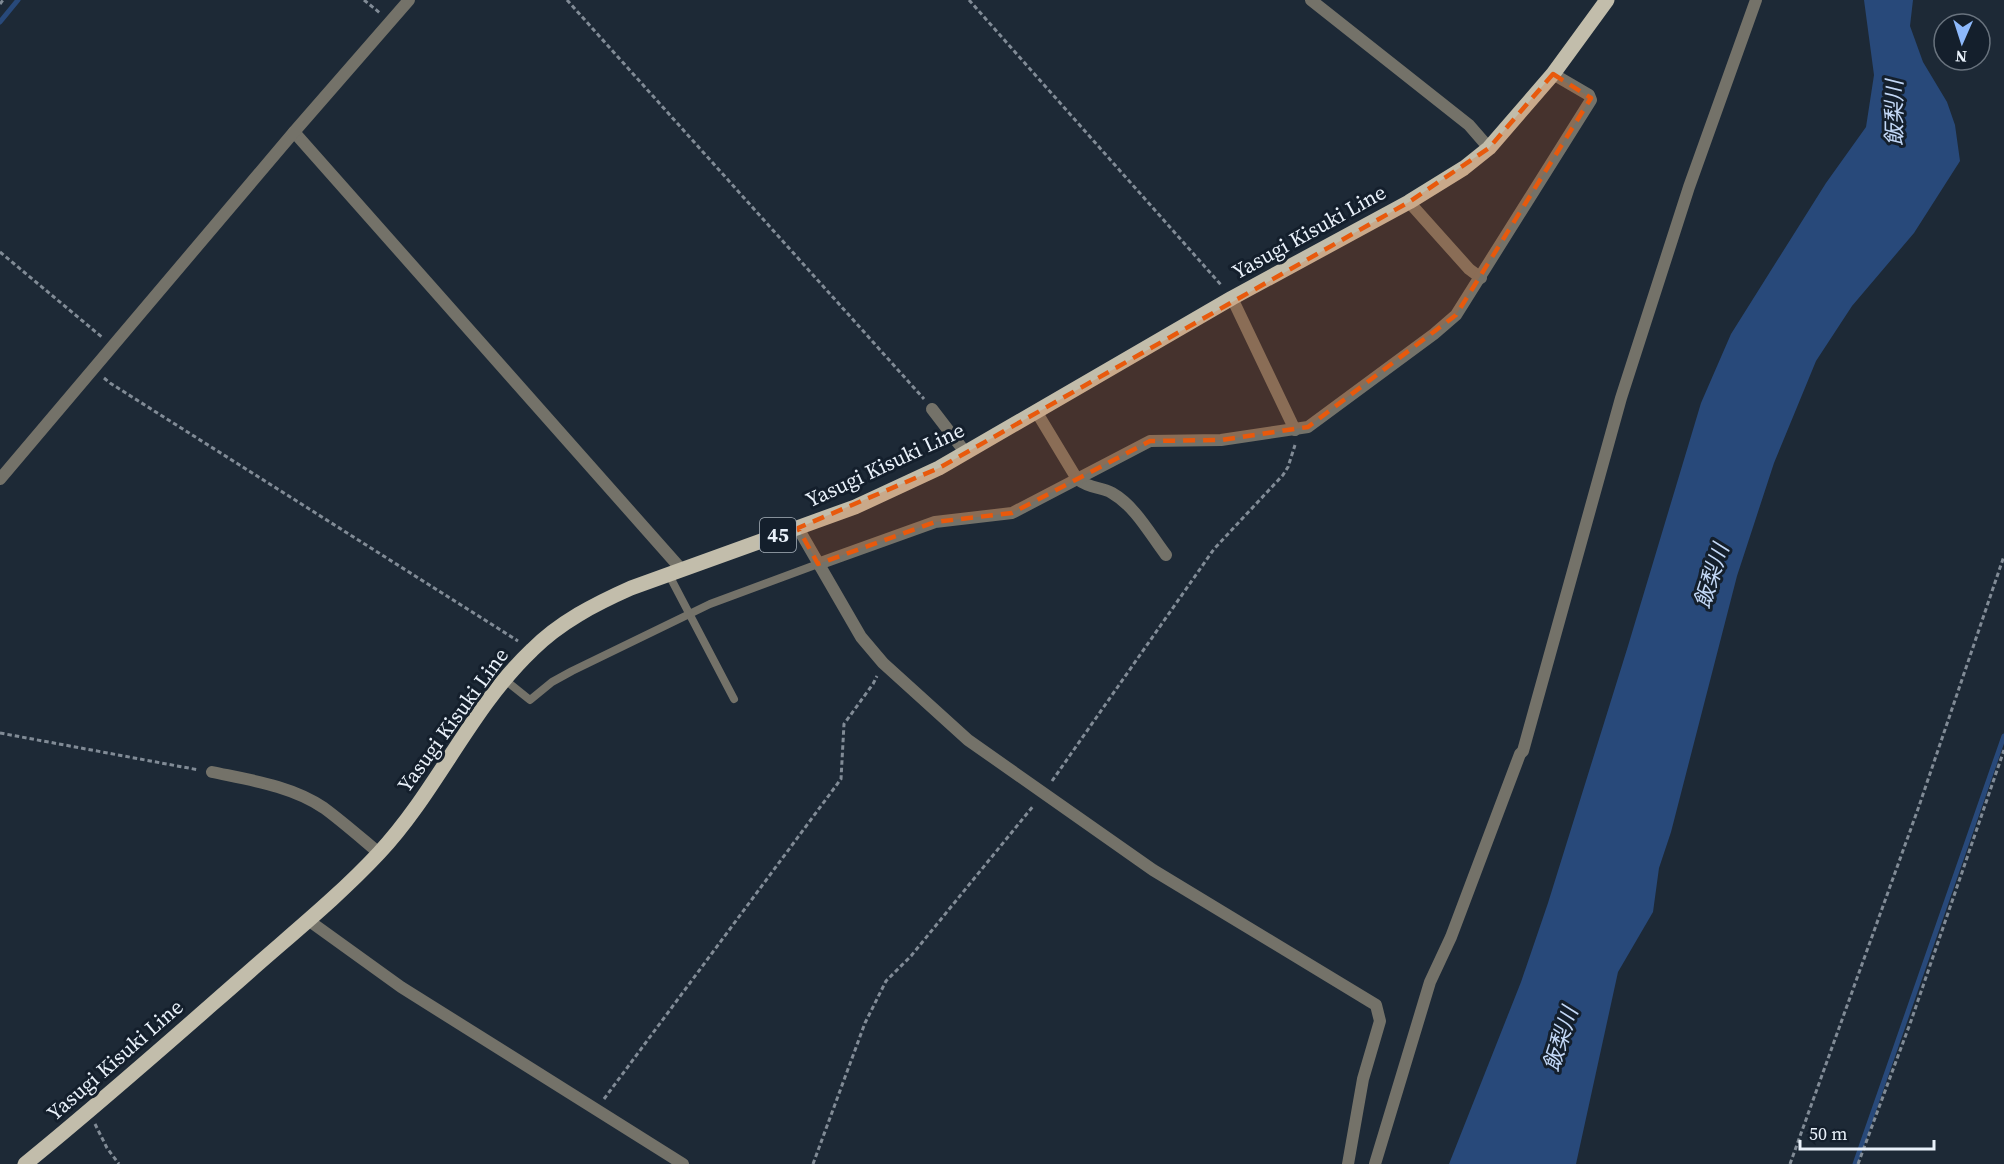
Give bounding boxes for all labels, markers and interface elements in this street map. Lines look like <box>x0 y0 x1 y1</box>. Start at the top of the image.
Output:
north arrow <box>1932 12 1992 72</box>
text: N <box>1954 46 1968 68</box>
water label: 飯梨川 <box>1879 78 1909 146</box>
street label: Yasugi Kisuki Line <box>1227 177 1391 286</box>
street label: Yasugi Kisuki Line <box>801 415 969 514</box>
road number: 45 <box>760 518 796 552</box>
water label: 飯梨川 <box>1687 538 1736 612</box>
street label: Yasugi Kisuki Line <box>390 642 515 798</box>
street label: Yasugi Kisuki Line <box>40 992 189 1127</box>
water label: 飯梨川 <box>1536 1001 1585 1075</box>
scale bar <box>1800 1113 1934 1151</box>
text: 50 m <box>1809 1121 1847 1146</box>

